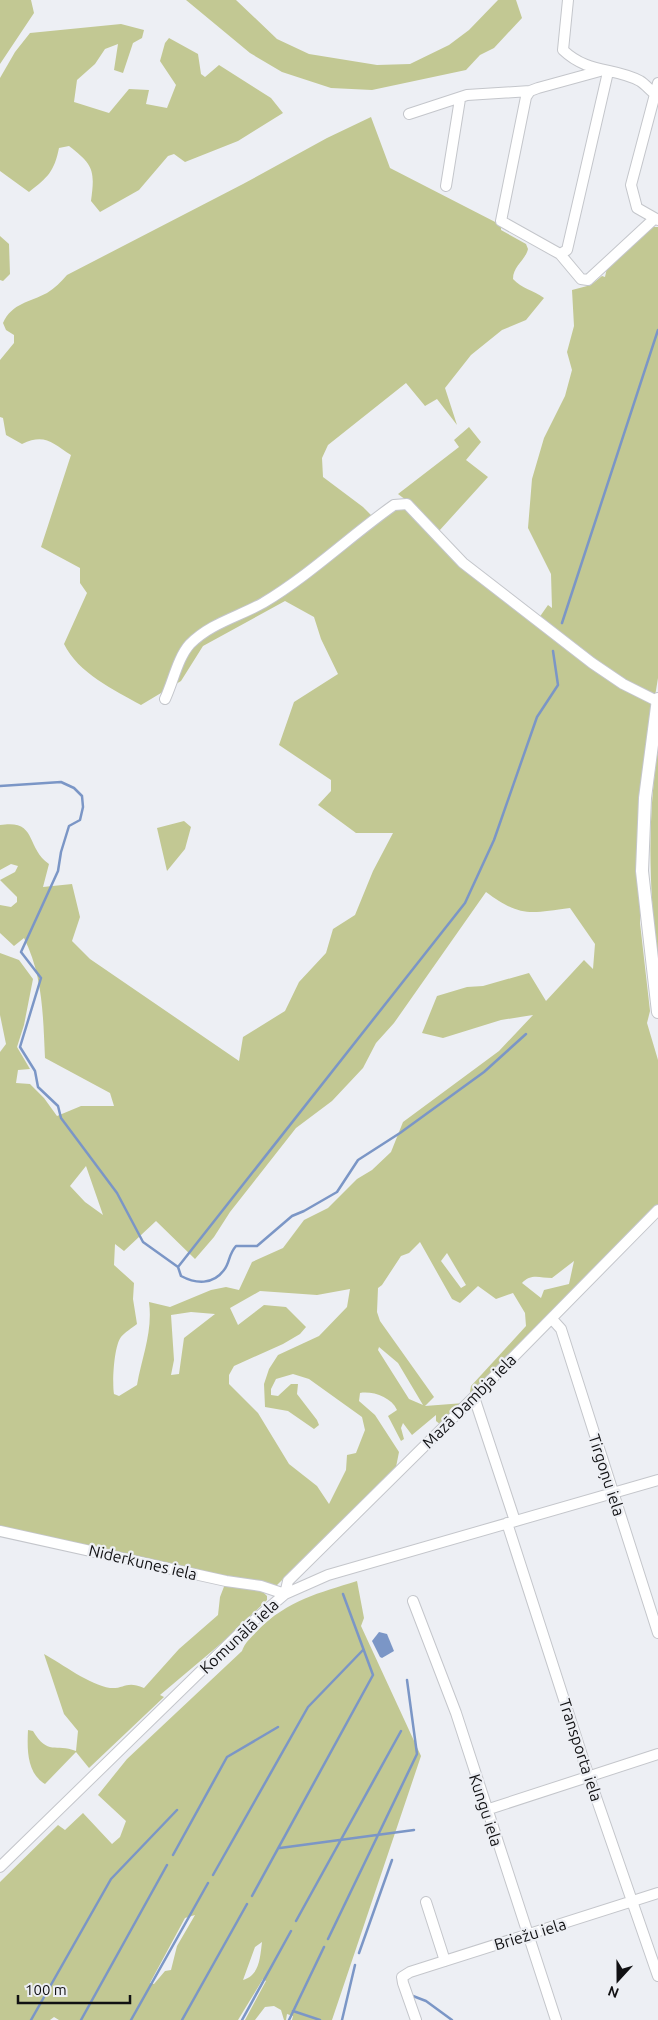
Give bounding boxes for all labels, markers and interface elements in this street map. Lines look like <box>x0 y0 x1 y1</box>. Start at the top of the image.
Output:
street label: Mazā Dambja iela <box>418 1350 520 1452</box>
street label: Tirgoņu iela <box>585 1432 629 1518</box>
street label: Niderkunes iela <box>87 1541 199 1583</box>
street label: Komunālā iela <box>196 1595 282 1677</box>
street label: Transporta iela <box>556 1696 606 1804</box>
street label: Kungu iela <box>466 1771 506 1849</box>
street label: Briežu iela <box>492 1915 568 1953</box>
north arrow <box>593 1955 643 2005</box>
scale bar <box>18 1972 130 2004</box>
text: 100 m <box>25 1981 67 1998</box>
text: N <box>606 1983 621 2001</box>

